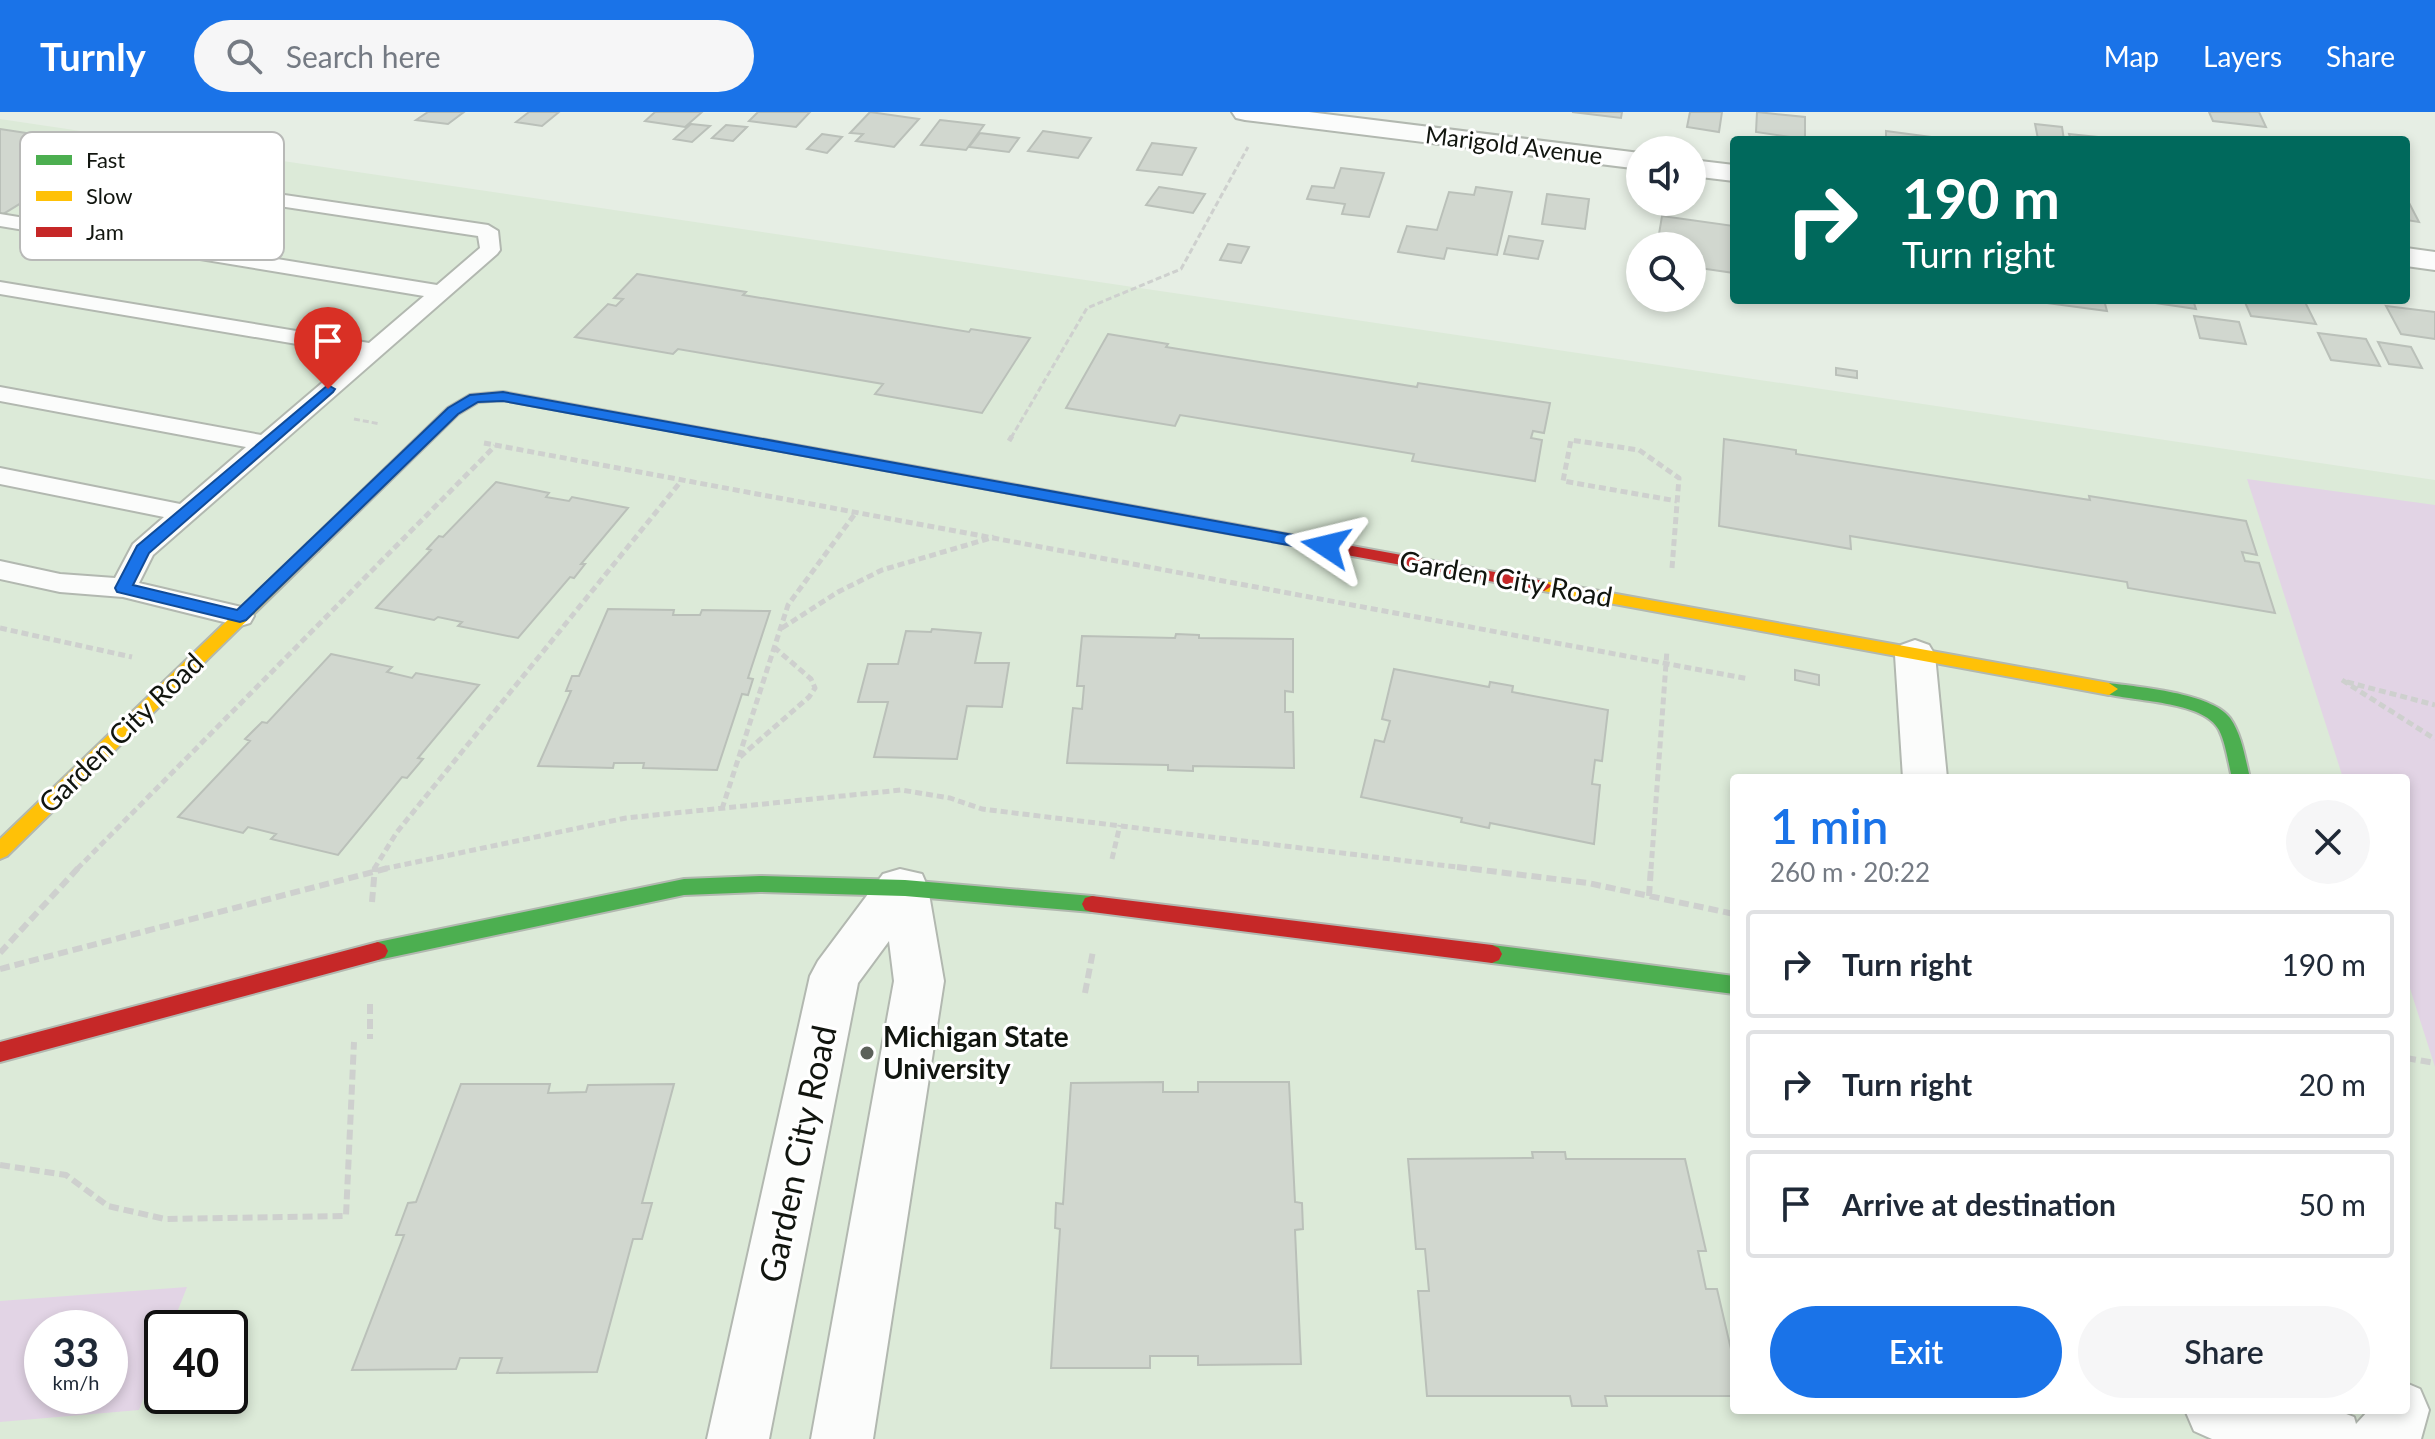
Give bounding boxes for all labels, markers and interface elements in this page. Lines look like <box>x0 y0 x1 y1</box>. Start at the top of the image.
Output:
search box <box>194 20 754 92</box>
text: Turnly <box>40 33 146 79</box>
icon: search <box>222 34 266 78</box>
text: Search here <box>286 38 441 74</box>
text: Map <box>2104 39 2159 73</box>
text: Layers <box>2203 39 2282 73</box>
text: Share <box>2326 39 2395 73</box>
street label: Marigold Avenue <box>1424 119 1604 170</box>
legend <box>20 132 284 260</box>
map controls <box>1626 136 1706 312</box>
button: sound <box>1626 136 1706 216</box>
text: Fast <box>86 146 125 173</box>
text: 190 m <box>1902 164 2060 231</box>
icon: right <box>1770 168 1874 272</box>
text: Slow <box>86 182 133 209</box>
text: Jam <box>86 218 124 245</box>
button: search <box>1626 232 1706 312</box>
text: Turn right <box>1902 232 2055 276</box>
pin <box>294 307 362 389</box>
icon: arrive <box>306 319 350 363</box>
position arrow <box>1284 504 1368 588</box>
street label: Garden City Road <box>1397 543 1615 613</box>
street label: Garden City Road <box>31 645 210 819</box>
text: 1 min <box>1770 797 1888 854</box>
button: close <box>2286 800 2370 884</box>
text: 260 m · 20:22 <box>1770 856 1930 888</box>
icon: right <box>1774 942 1818 986</box>
text: Turn right <box>1842 946 1972 982</box>
text: 190 m <box>2281 946 2366 982</box>
place label: Michigan State University <box>883 1019 1069 1085</box>
street label: Garden City Road <box>749 1021 844 1286</box>
marker: Michigan State University <box>858 1044 876 1062</box>
icon: right <box>1774 1062 1818 1106</box>
text: Turn right <box>1842 1066 1972 1102</box>
text: 20 m <box>2299 1066 2366 1102</box>
icon: arrive <box>1774 1182 1818 1226</box>
text: Arrive at destination <box>1842 1186 2116 1222</box>
text: 50 m <box>2299 1186 2366 1222</box>
button: Exit <box>1770 1306 2062 1398</box>
button: Share <box>2078 1306 2370 1398</box>
speed limit sign: 40 <box>144 1310 248 1414</box>
text: 33 <box>53 1328 99 1376</box>
text: km/h <box>53 1370 99 1394</box>

